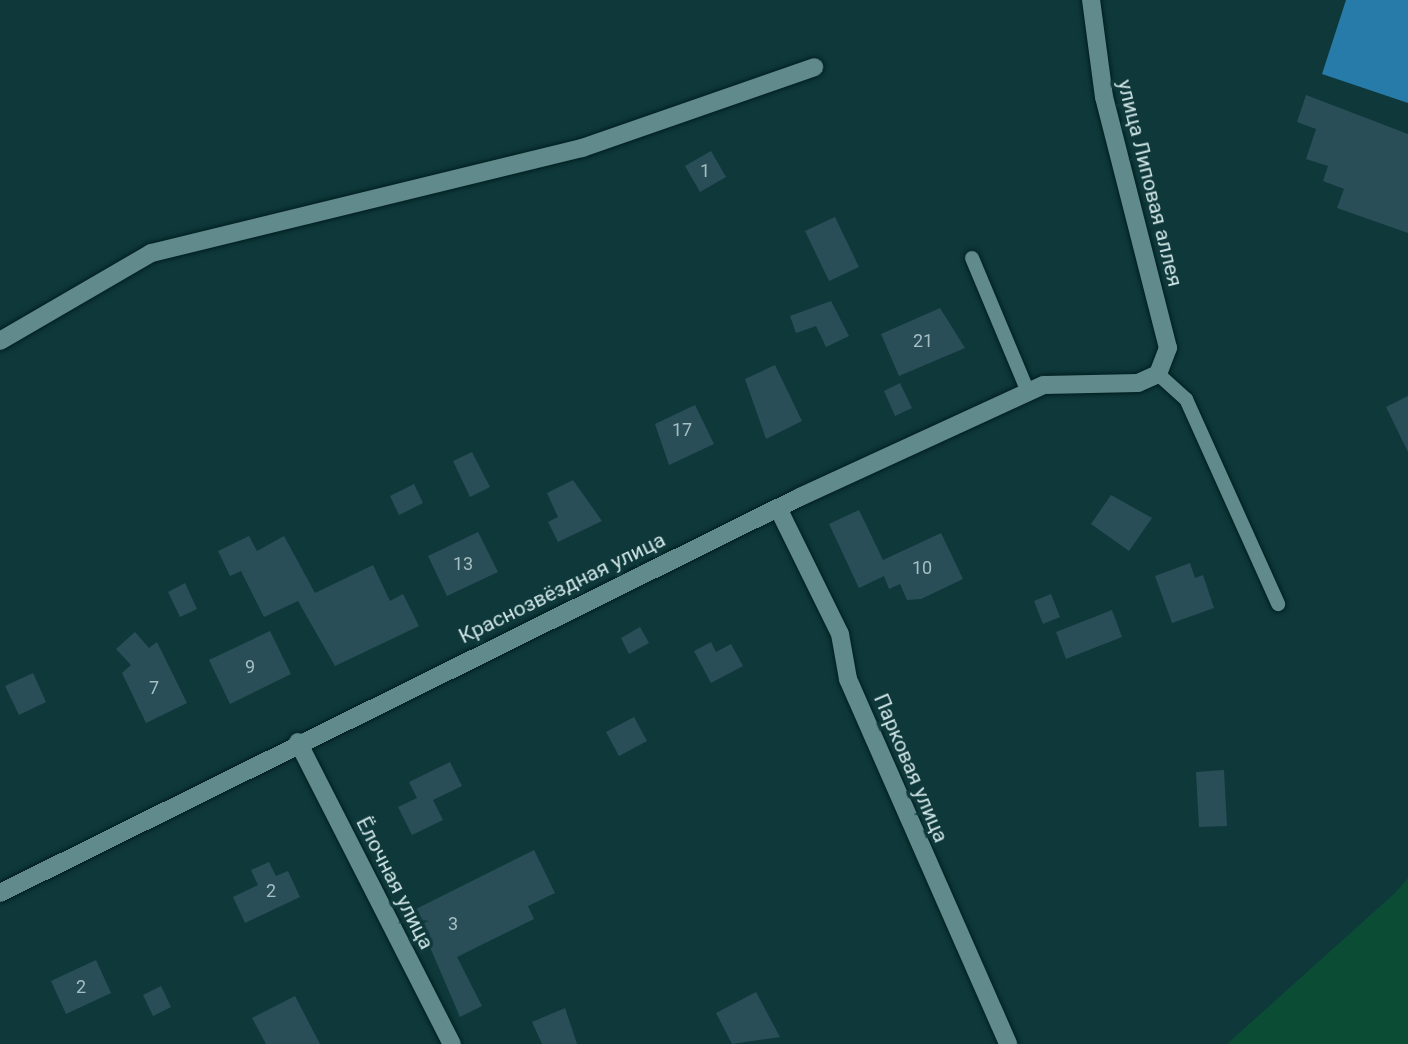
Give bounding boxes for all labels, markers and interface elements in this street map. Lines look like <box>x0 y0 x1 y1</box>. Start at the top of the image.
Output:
street label: улица Липовая аллея <box>1112 77 1188 289</box>
house number: 1 <box>700 160 710 182</box>
house number: 21 <box>913 330 933 352</box>
house number: 17 <box>672 419 692 441</box>
street label: Краснозвёздная улица <box>455 527 669 649</box>
house number: 13 <box>453 553 473 575</box>
house number: 10 <box>912 557 932 579</box>
house number: 9 <box>245 656 255 678</box>
house number: 7 <box>149 677 159 699</box>
street label: Парковая улица <box>868 690 954 846</box>
street label: Ёлочная улица <box>351 813 439 953</box>
house number: 2 <box>266 880 276 902</box>
house number: 3 <box>448 913 458 935</box>
house number: 2 <box>76 976 86 998</box>

